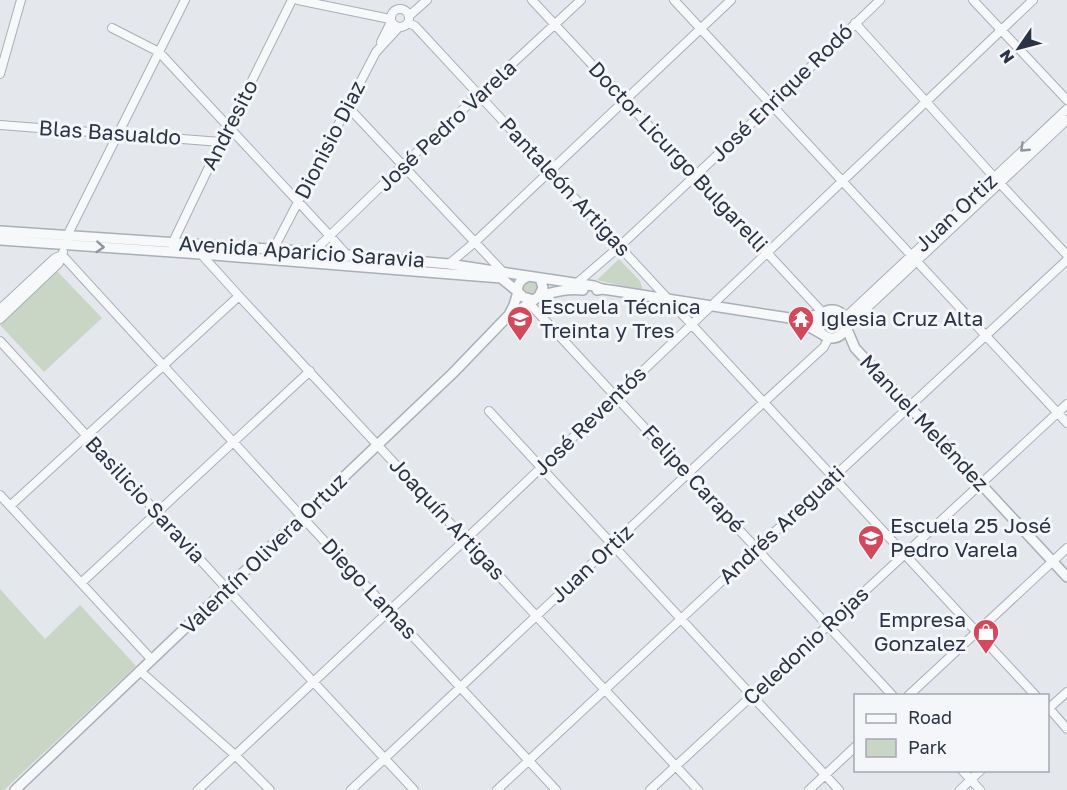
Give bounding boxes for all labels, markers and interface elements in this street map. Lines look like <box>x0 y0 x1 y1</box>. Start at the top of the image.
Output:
street label: José Enrique Rodó <box>705 18 858 167</box>
north arrow <box>989 18 1049 78</box>
text: N <box>995 46 1018 67</box>
street label: José Pedro Varela <box>371 54 521 196</box>
street label: Doctor Licurgo Bulgarelli <box>584 56 774 257</box>
street label: Andresito <box>195 75 263 174</box>
street label: Dionisio Diaz <box>288 76 370 203</box>
street label: Pantaleón Artigas <box>495 111 637 261</box>
street label: Blas Basualdo <box>38 114 182 150</box>
one-way arrow <box>1021 141 1032 152</box>
street label: Juan Ortiz <box>909 168 1002 257</box>
street label: Avenida Aparicio Saravia <box>178 229 426 273</box>
one-way arrow <box>96 241 105 254</box>
place label: Escuela Técnica Treinta y Tres <box>540 293 701 343</box>
school or university icon: Escuela Técnica Treinta y Tres <box>505 304 535 342</box>
temple icon: Iglesia Cruz Alta <box>786 304 816 342</box>
place label: Iglesia Cruz Alta <box>820 305 983 331</box>
street label: Manuel Meléndez <box>855 349 995 496</box>
street label: José Reventós <box>527 360 651 481</box>
street label: Felipe Carapé <box>637 419 750 538</box>
street label: Basilicio Saravia <box>80 430 211 568</box>
street label: Joaquín Artigas <box>384 452 511 585</box>
street label: Andrés Areguati <box>713 460 849 589</box>
street label: Valentín Olivera Ortuz <box>175 467 352 639</box>
place label: Escuela 25 José Pedro Varela <box>890 512 1051 562</box>
street label: Juan Ortiz <box>545 519 638 608</box>
school or university icon: Escuela 25 José Pedro Varela <box>856 523 886 561</box>
street label: Diego Lamas <box>316 532 423 644</box>
street label: Celedonio Rojas <box>737 580 874 710</box>
place label: Empresa Gonzalez <box>874 606 966 656</box>
shop icon: Empresa Gonzalez <box>971 617 1001 655</box>
legend <box>854 694 1049 772</box>
text: Road <box>908 706 952 728</box>
text: Park <box>908 736 947 758</box>

